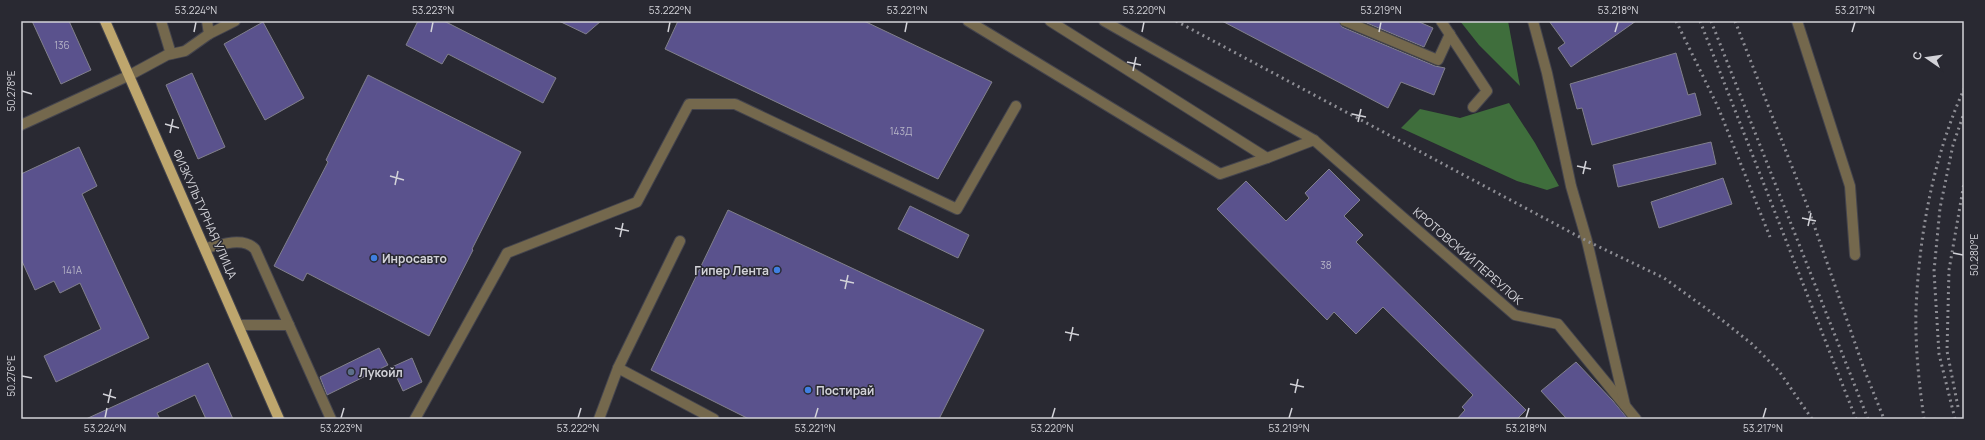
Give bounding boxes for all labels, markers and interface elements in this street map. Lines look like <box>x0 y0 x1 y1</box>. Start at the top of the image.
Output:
text: 53.224°N <box>175 3 217 17</box>
text: 53.223°N <box>412 3 454 17</box>
text: 53.222°N <box>649 3 691 17</box>
text: 53.221°N <box>887 3 927 17</box>
text: 53.220°N <box>1123 3 1165 17</box>
text: 53.219°N <box>1361 3 1402 17</box>
text: 53.218°N <box>1598 3 1638 17</box>
text: 53.217°N <box>1835 3 1875 17</box>
house number: 136 <box>54 38 70 52</box>
north arrow <box>1907 38 1947 78</box>
text: С <box>1909 50 1925 61</box>
text: 50.278°E <box>4 70 18 112</box>
house number: 143Д <box>890 124 912 138</box>
street label: ФИЗКУЛЬТУРНАЯ УЛИЦА <box>169 146 241 282</box>
street label: КРОТОВСКИЙ ПЕРЕУЛОК <box>1409 203 1527 309</box>
text: 50.280°E <box>1967 234 1981 276</box>
place label: Инросавто <box>382 250 447 267</box>
marker: Инросавто <box>369 253 379 263</box>
house number: 38 <box>1320 258 1332 272</box>
place label: Гипер Лента <box>694 262 769 279</box>
house number: 141А <box>62 263 83 277</box>
marker: Гипер Лента <box>772 265 782 275</box>
text: 50.276°E <box>4 355 18 397</box>
place label: Лукойл <box>359 364 403 381</box>
marker: Лукойл <box>346 367 356 377</box>
place label: Постирай <box>816 382 874 399</box>
marker: Постирай <box>803 385 813 395</box>
text: 53.224°N <box>84 421 126 435</box>
text: 53.223°N <box>320 421 362 435</box>
text: 53.222°N <box>557 421 599 435</box>
text: 53.221°N <box>795 421 835 435</box>
text: 53.220°N <box>1031 421 1073 435</box>
text: 53.219°N <box>1269 421 1310 435</box>
text: 53.218°N <box>1506 421 1546 435</box>
text: 53.217°N <box>1743 421 1783 435</box>

